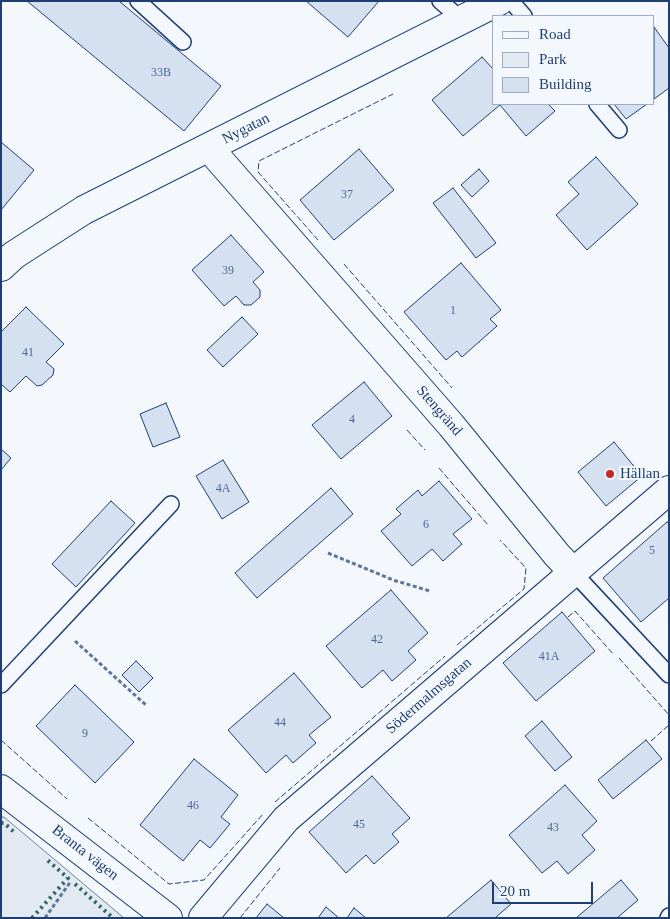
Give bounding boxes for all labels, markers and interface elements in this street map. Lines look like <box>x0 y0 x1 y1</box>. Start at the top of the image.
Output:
legend <box>492 15 655 105</box>
text: Road <box>539 26 571 42</box>
text: Park <box>539 51 567 67</box>
house number: 33B <box>151 66 171 80</box>
text: Building <box>539 76 592 92</box>
street label: Nygatan <box>219 109 273 149</box>
house number: 37 <box>341 188 353 202</box>
house number: 39 <box>222 264 234 278</box>
house number: 1 <box>450 304 456 318</box>
house number: 41 <box>22 346 34 360</box>
street label: Stengränd <box>412 382 466 440</box>
house number: 4 <box>349 413 355 427</box>
place label: Hällan <box>620 465 660 483</box>
marker: Hällan <box>604 468 616 480</box>
house number: 4A <box>216 482 230 496</box>
house number: 6 <box>423 518 429 532</box>
house number: 5 <box>649 544 655 558</box>
house number: 42 <box>371 633 383 647</box>
house number: 41A <box>539 650 559 664</box>
street label: Södermalmsgatan <box>383 654 475 738</box>
house number: 44 <box>274 716 286 730</box>
house number: 9 <box>82 727 88 741</box>
house number: 46 <box>187 799 199 813</box>
house number: 45 <box>353 818 365 832</box>
street label: Branta vägen <box>48 821 122 885</box>
house number: 43 <box>547 821 559 835</box>
scale bar <box>495 872 596 904</box>
text: 20 m <box>500 883 530 899</box>

